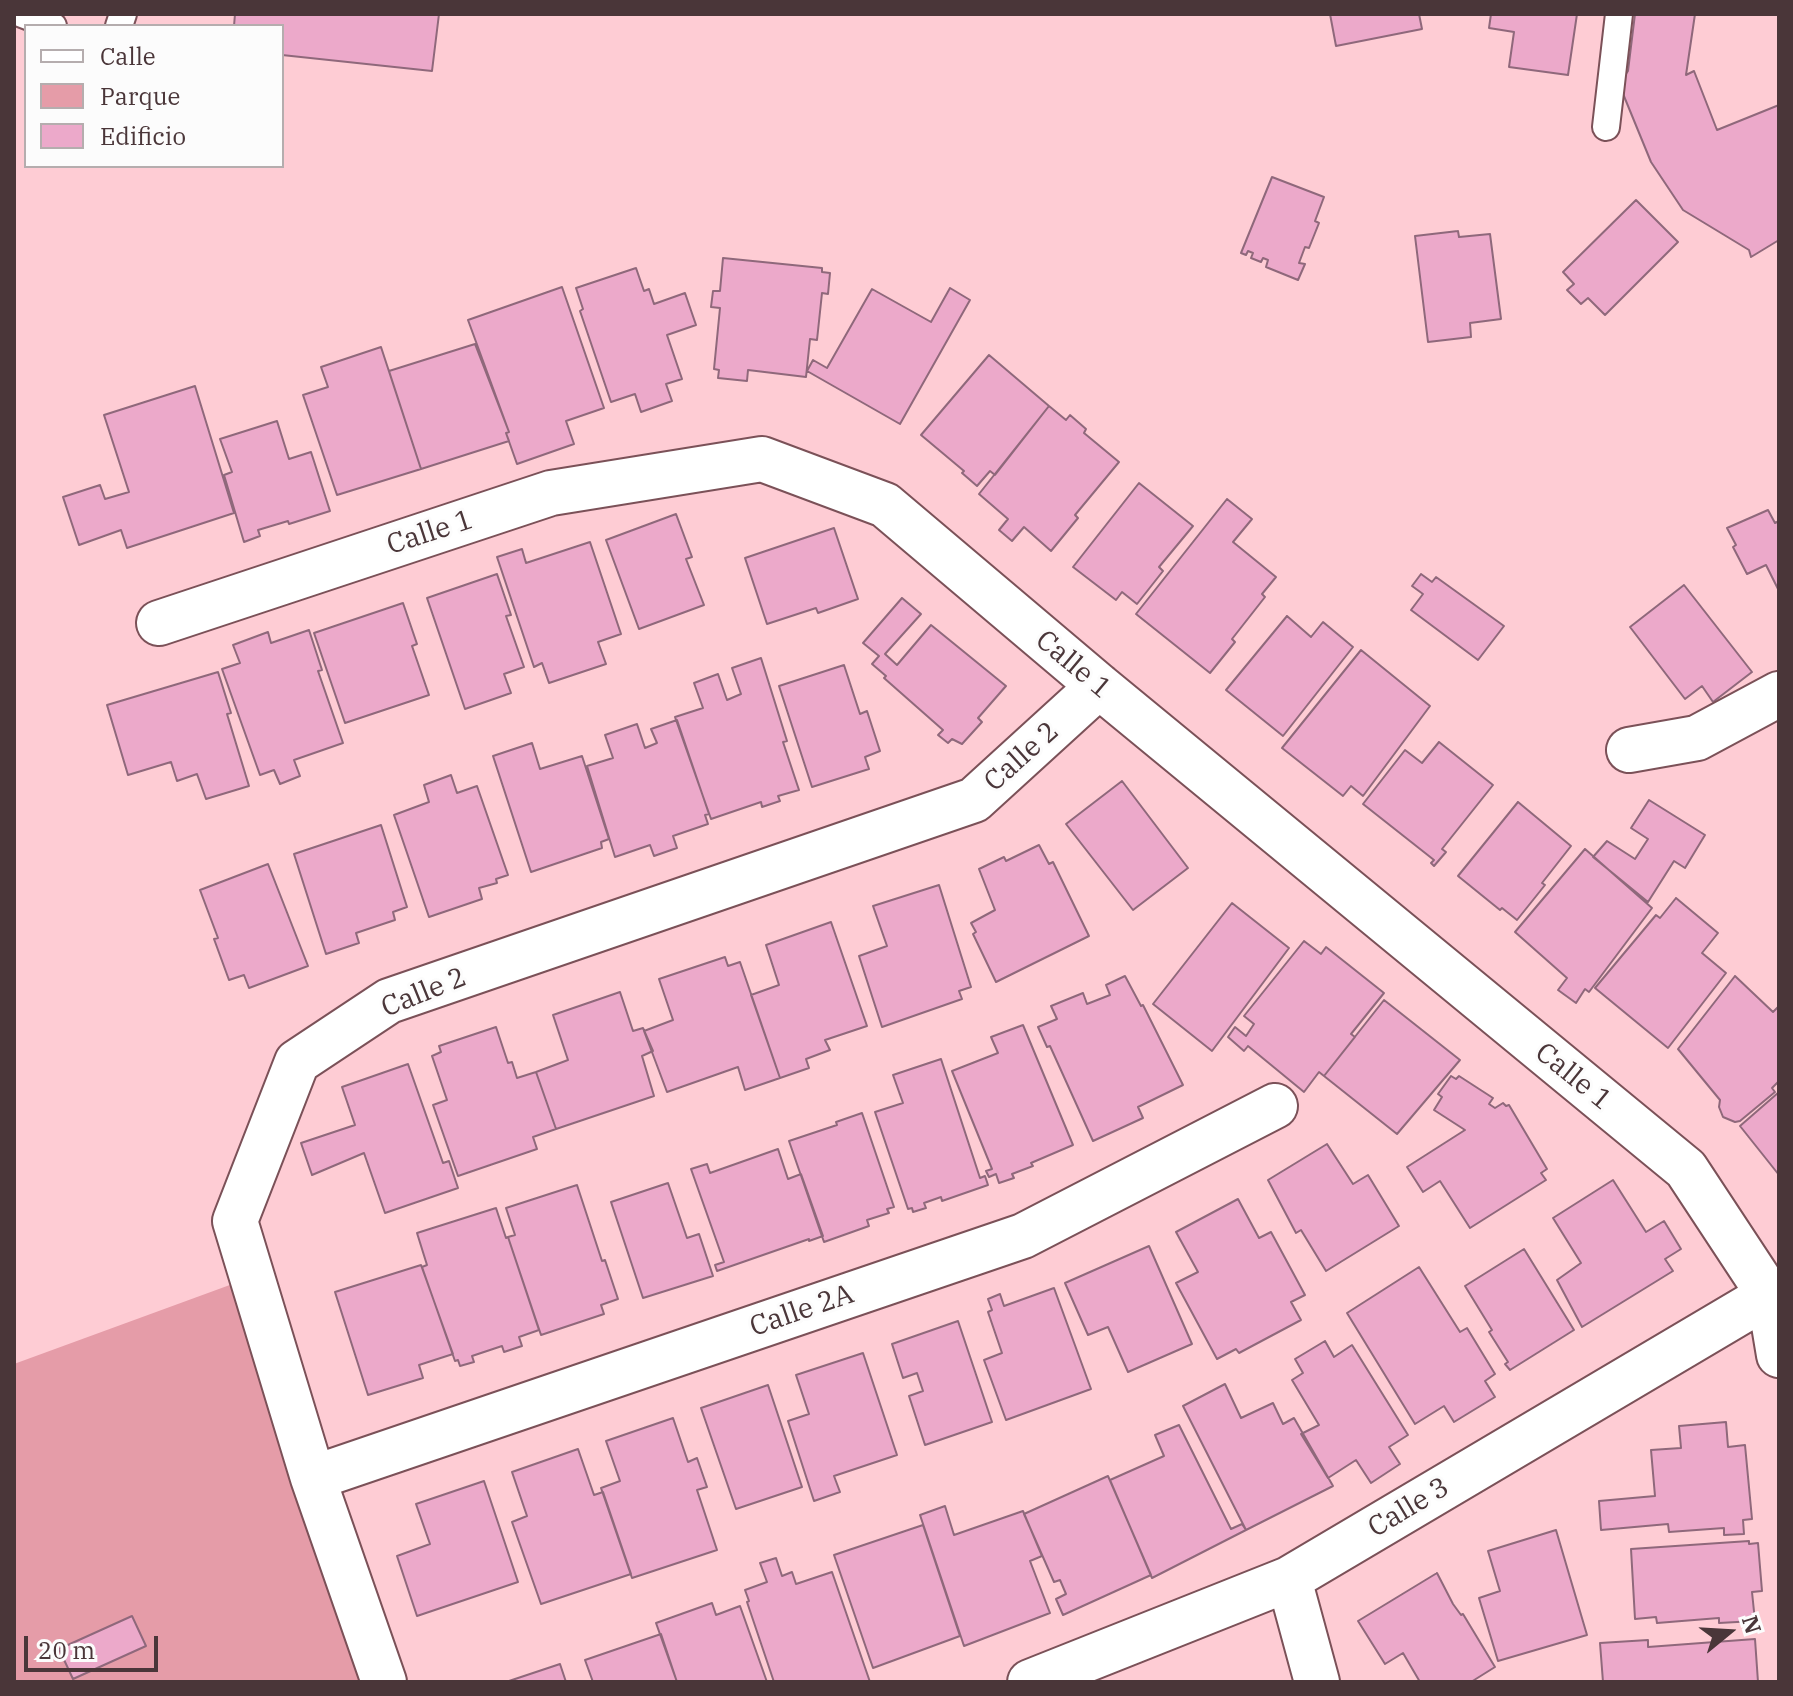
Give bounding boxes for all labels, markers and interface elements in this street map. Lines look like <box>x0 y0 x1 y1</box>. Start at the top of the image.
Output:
legend <box>24 24 284 168</box>
text: Calle <box>100 40 156 72</box>
text: Parque <box>100 80 180 112</box>
text: Edificio <box>100 120 186 152</box>
street label: Calle 1 <box>383 503 477 563</box>
street label: Calle 1 <box>1028 624 1118 706</box>
street label: Calle 2 <box>978 715 1066 799</box>
street label: Calle 2 <box>377 961 471 1025</box>
street label: Calle 1 <box>1528 1036 1618 1118</box>
street label: Calle 2A <box>746 1278 858 1344</box>
street label: Calle 3 <box>1363 1471 1455 1545</box>
north arrow <box>1689 1592 1769 1672</box>
text: N <box>1736 1612 1769 1637</box>
scale bar <box>28 1620 162 1670</box>
text: 20 m <box>38 1634 95 1666</box>

